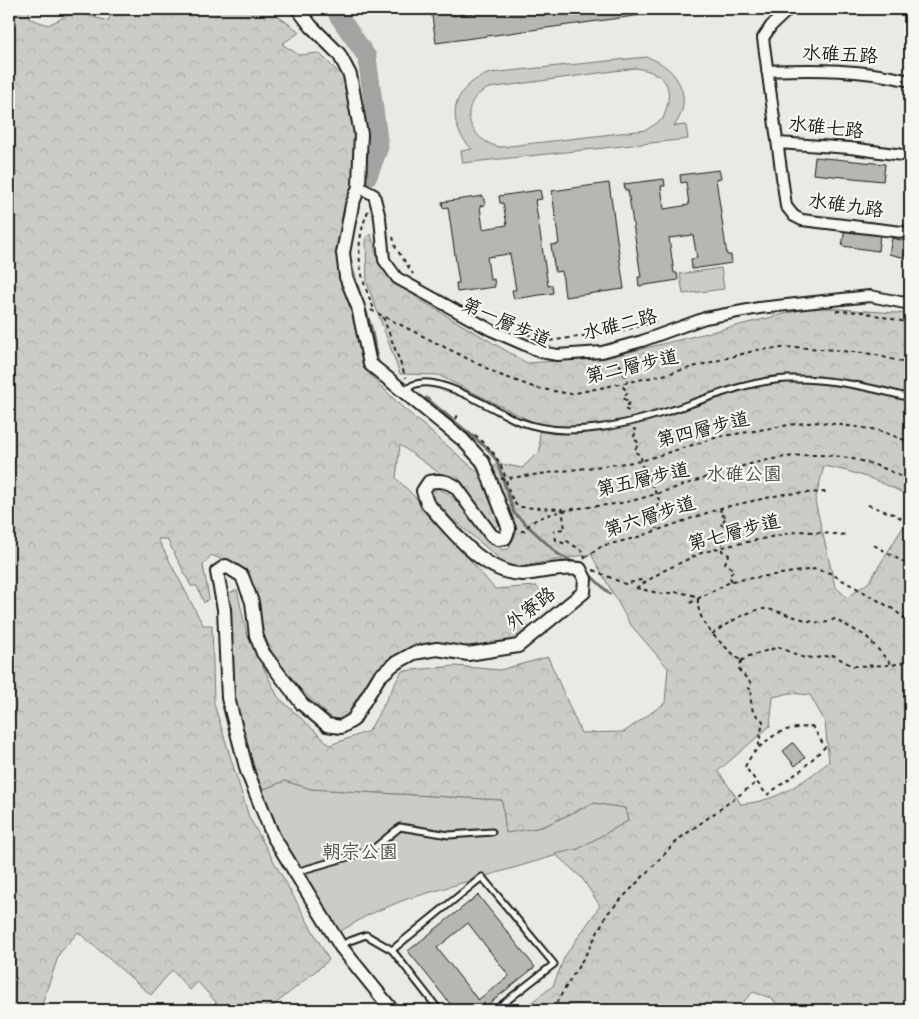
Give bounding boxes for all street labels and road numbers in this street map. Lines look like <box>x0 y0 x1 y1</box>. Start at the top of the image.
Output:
street label: 水碓五路 <box>801 40 879 70</box>
street label: 水碓七路 <box>787 111 865 145</box>
street label: 水碓九路 <box>806 187 886 225</box>
street label: 第一層步道 <box>457 291 555 355</box>
street label: 水碓二路 <box>580 303 660 347</box>
street label: 第二層步道 <box>583 343 681 391</box>
street label: 第四層步道 <box>654 405 752 455</box>
street label: 第五層步道 <box>594 456 692 504</box>
street label: 第六層步道 <box>601 489 699 545</box>
street label: 第七層步道 <box>685 508 783 558</box>
street label: 外寮路 <box>500 581 562 637</box>

